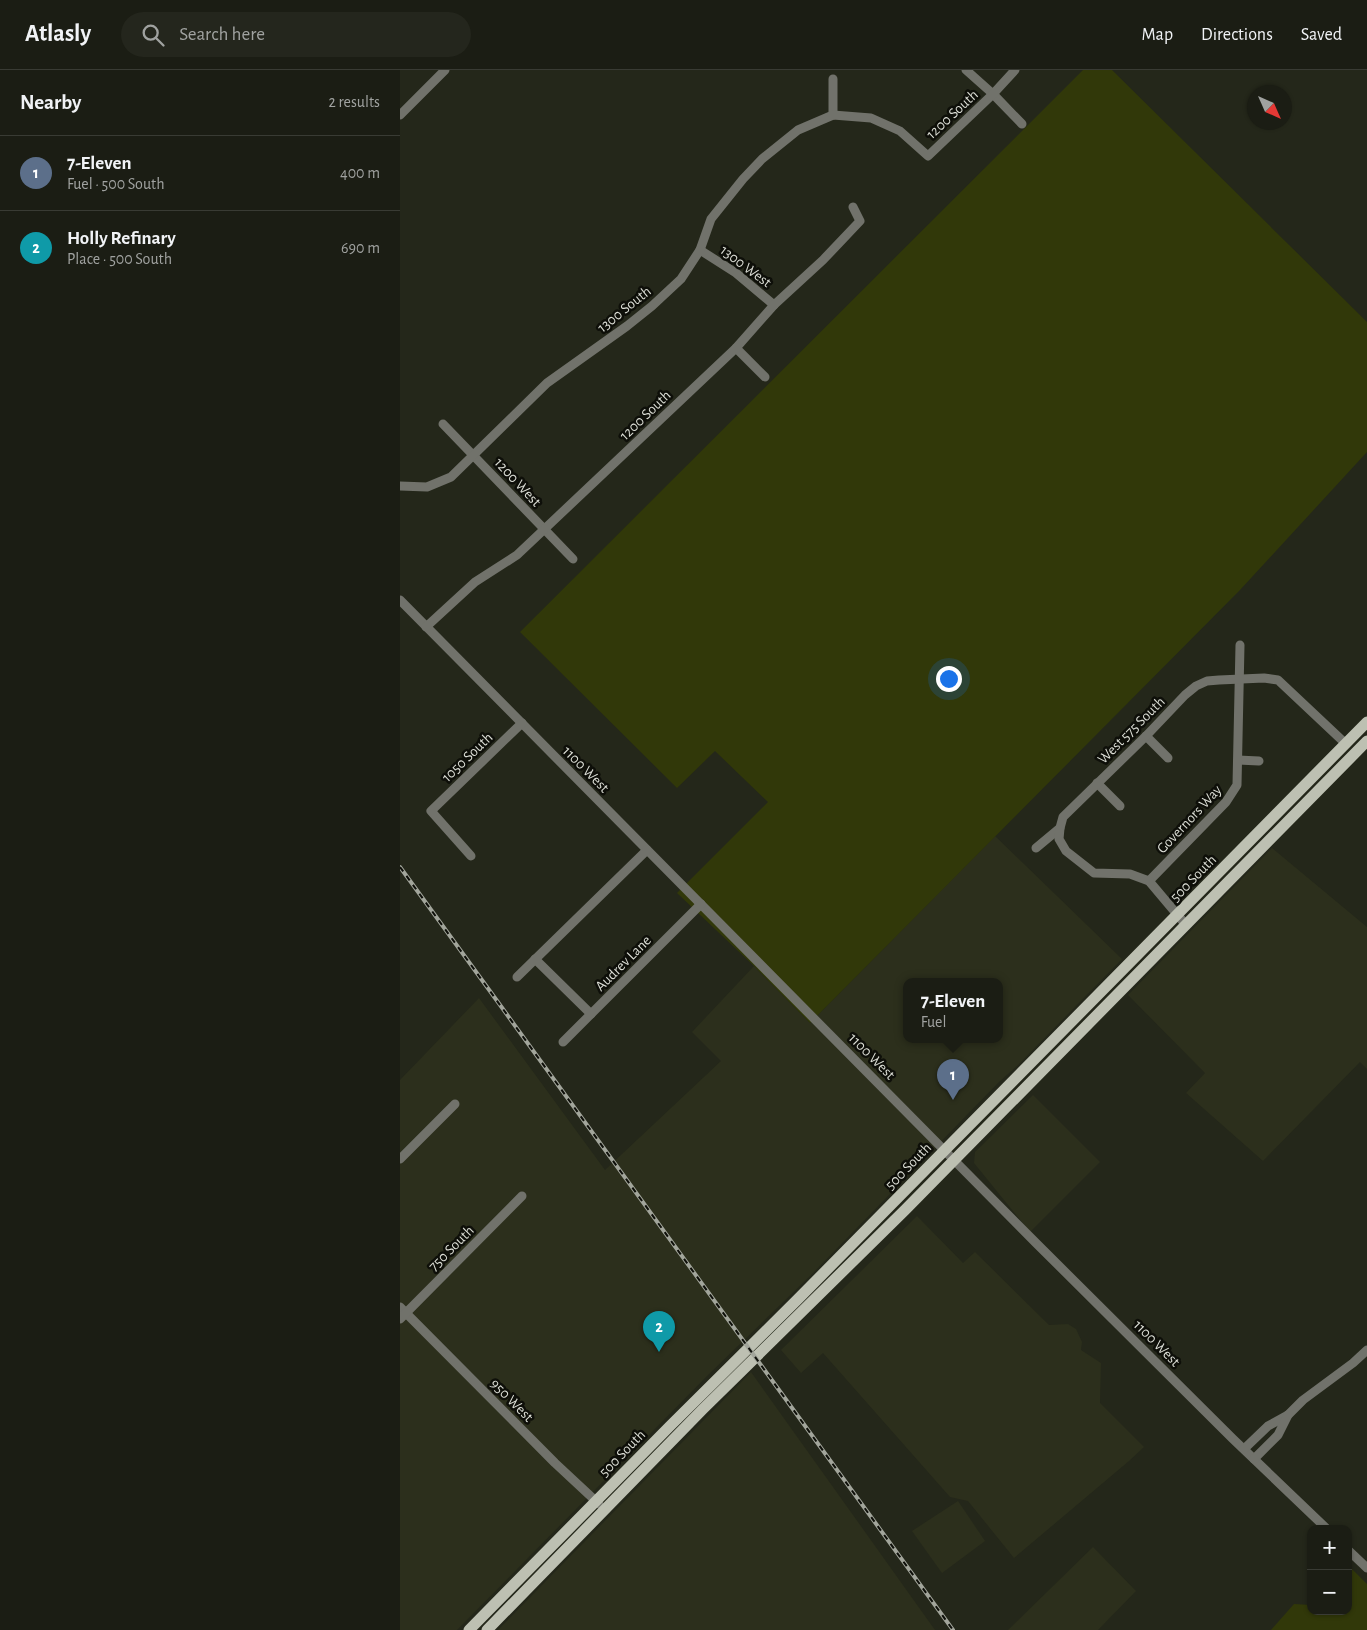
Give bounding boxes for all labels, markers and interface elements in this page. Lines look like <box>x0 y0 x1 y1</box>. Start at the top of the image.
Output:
search box <box>121 12 471 57</box>
icon: search <box>139 21 167 49</box>
text: Atlasly <box>25 22 91 46</box>
text: Search here <box>179 25 265 44</box>
text: Map <box>1142 26 1173 44</box>
text: Directions <box>1201 26 1273 44</box>
text: Saved <box>1301 26 1342 44</box>
north arrow <box>1247 85 1292 130</box>
street label: 1200 South <box>924 87 981 142</box>
text: Nearby <box>20 92 81 113</box>
text: 2 results <box>328 94 380 110</box>
text: 7-Eleven <box>67 154 131 173</box>
text: 1 <box>33 165 39 181</box>
text: 400 m <box>340 165 380 181</box>
text: Fuel · 500 South <box>67 176 165 192</box>
text: Holly Refinary <box>67 229 176 248</box>
text: 2 <box>32 240 40 256</box>
text: 690 m <box>341 240 380 256</box>
street label: 1300 West <box>717 242 774 290</box>
text: Place · 500 South <box>67 251 172 267</box>
street label: 1300 South <box>595 283 654 335</box>
street label: 1200 South <box>617 387 674 443</box>
street label: 1200 West <box>492 455 544 510</box>
your location <box>936 666 962 692</box>
street label: West 575 South <box>1095 694 1168 767</box>
street label: 1050 South <box>439 730 496 785</box>
street label: 1100 West <box>560 743 612 796</box>
street label: Governors Way <box>1154 782 1225 856</box>
street label: 500 South <box>1167 852 1219 905</box>
street label: Audrev Lane <box>593 933 654 994</box>
popup <box>903 978 1003 1043</box>
text: 7-Eleven <box>921 992 985 1011</box>
text: Fuel <box>921 1014 946 1030</box>
street label: 1100 West <box>846 1030 898 1083</box>
pin: 1 <box>937 1059 969 1100</box>
street label: 500 South <box>882 1140 934 1193</box>
street label: 750 South <box>426 1223 477 1274</box>
pin: 2 <box>643 1311 675 1352</box>
street label: 1100 West <box>1131 1317 1183 1370</box>
street label: 950 West <box>487 1376 536 1425</box>
street label: 500 South <box>596 1427 648 1480</box>
map controls <box>1307 1525 1352 1615</box>
button: + <box>1307 1525 1352 1570</box>
button: − <box>1307 1570 1352 1615</box>

